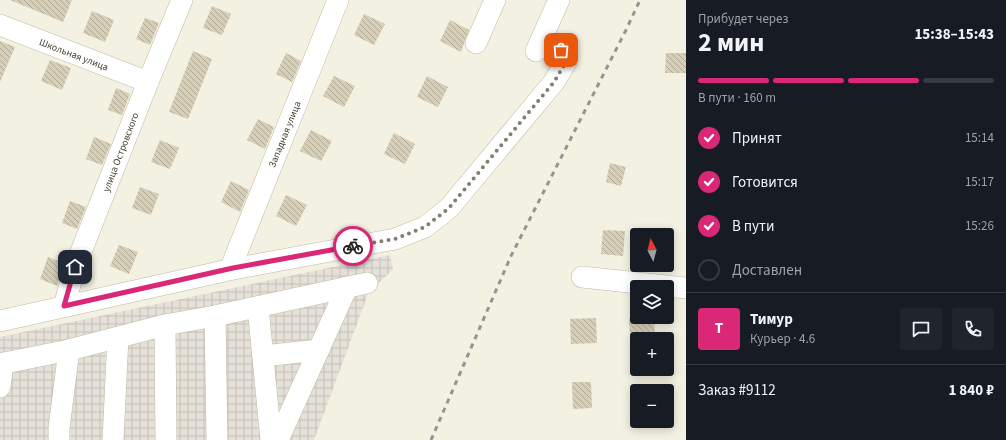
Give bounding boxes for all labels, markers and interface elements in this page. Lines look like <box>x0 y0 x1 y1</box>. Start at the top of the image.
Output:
text: Прибудет через <box>698 10 788 28</box>
text: 2 мин <box>698 24 764 61</box>
text: 15:38–15:43 <box>914 24 994 45</box>
pin <box>544 33 578 67</box>
street label: Школьная улица <box>37 35 110 75</box>
icon: bag <box>550 39 572 61</box>
text: В пути · 160 m <box>698 89 776 107</box>
street label: Западная улица <box>265 99 305 170</box>
street label: улица Островского <box>99 111 142 194</box>
icon: check <box>698 127 720 149</box>
text: Принят <box>732 128 782 149</box>
text: 15:14 <box>965 129 994 147</box>
icon: check <box>698 171 720 193</box>
text: Готовится <box>732 172 798 193</box>
text: 15:17 <box>965 173 994 191</box>
icon: check <box>698 215 720 237</box>
text: В пути <box>732 216 775 237</box>
text: 15:26 <box>965 217 994 235</box>
courier <box>333 226 373 266</box>
north arrow <box>630 228 674 272</box>
map controls <box>630 228 674 428</box>
icon: bike <box>342 235 364 257</box>
pin <box>58 250 92 284</box>
icon: home <box>64 256 86 278</box>
text: Доставлен <box>732 260 802 281</box>
button: layers <box>630 280 674 324</box>
button: chat <box>900 308 942 350</box>
button: phone <box>952 308 994 350</box>
text: Тимур <box>750 309 793 330</box>
text: Т <box>715 318 723 339</box>
text: Курьер · 4.6 <box>750 330 815 348</box>
button: + <box>630 332 674 376</box>
text: Заказ #9112 <box>698 380 776 401</box>
text: 1 840 ₽ <box>948 380 994 401</box>
button: − <box>630 384 674 428</box>

